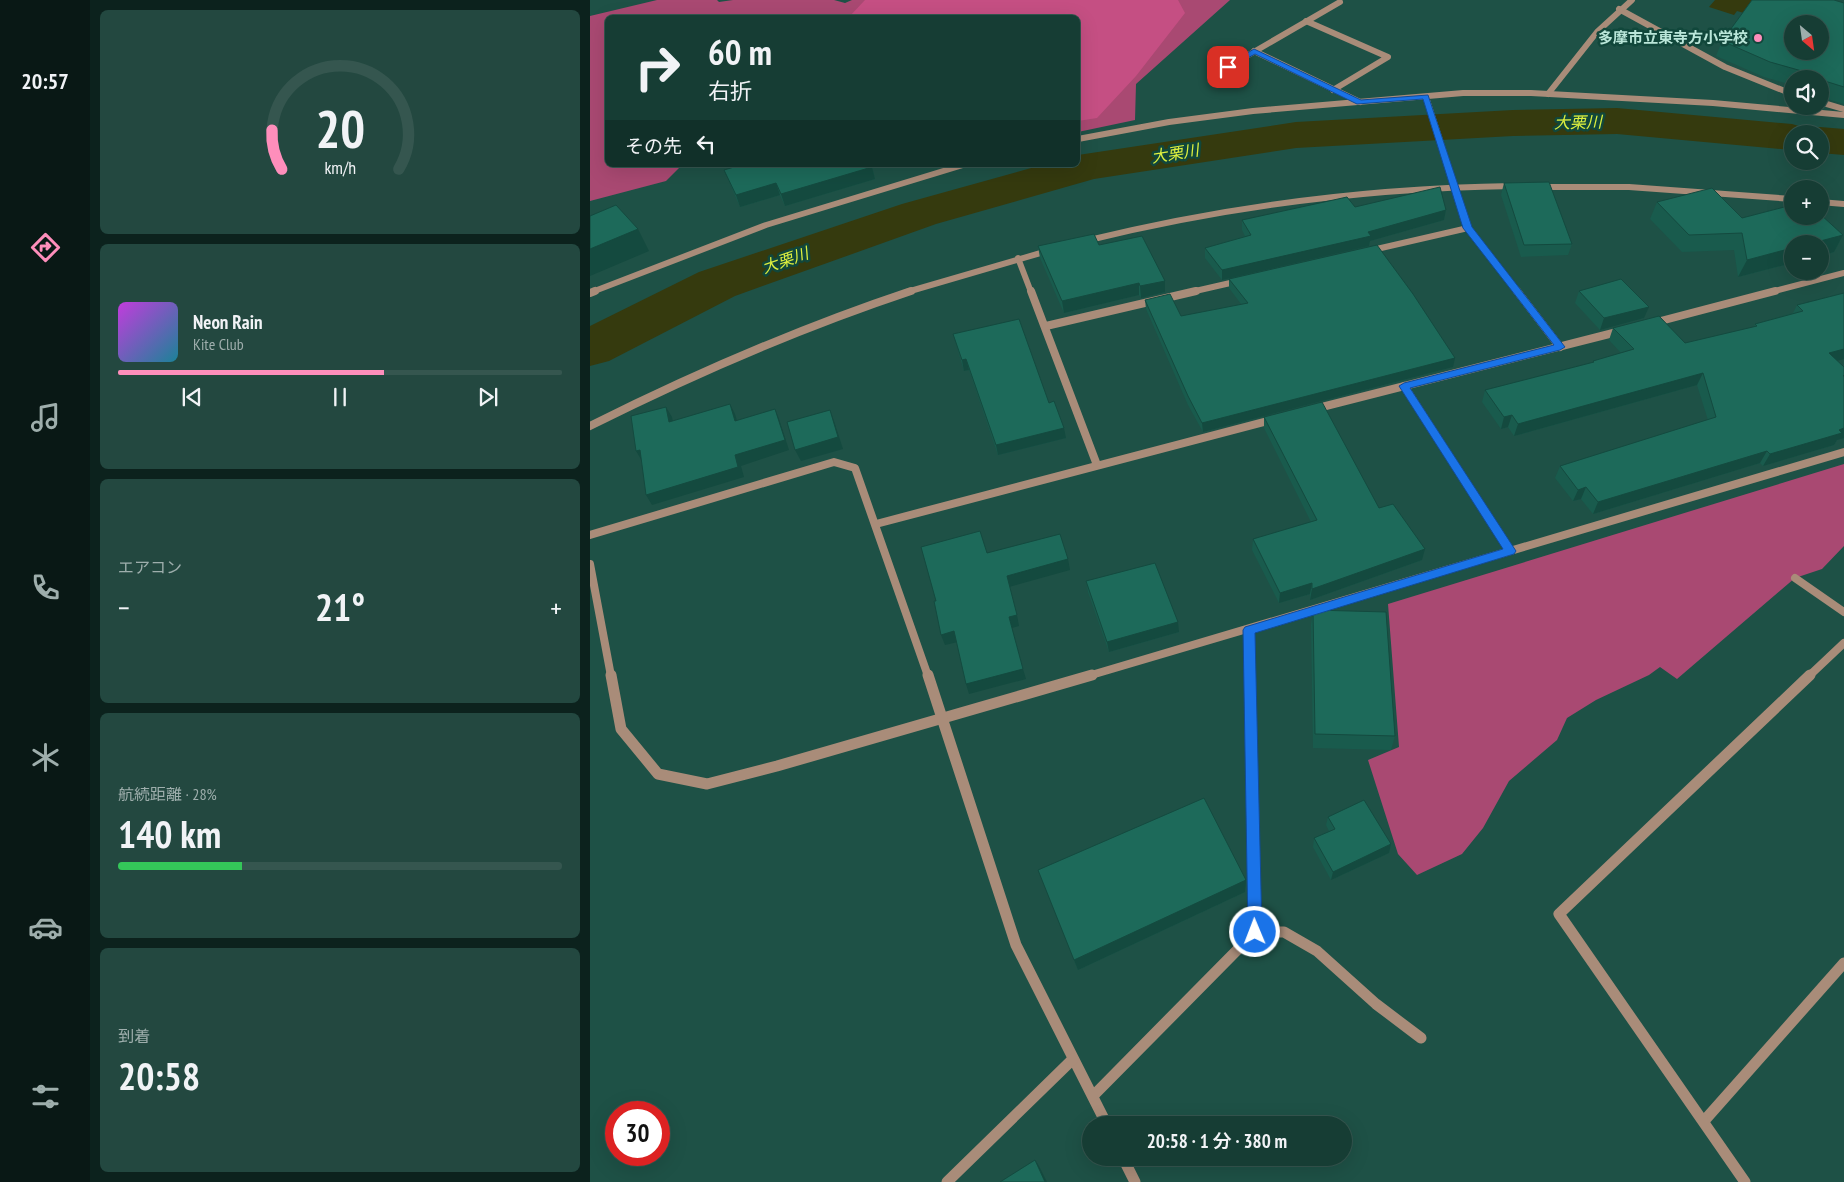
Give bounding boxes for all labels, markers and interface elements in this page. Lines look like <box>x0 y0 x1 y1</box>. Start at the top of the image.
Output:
north arrow <box>1784 15 1829 60</box>
map controls <box>1784 15 1829 280</box>
place label: 多摩市立東寺方小学校 <box>1598 28 1748 47</box>
text: 60 m <box>708 29 772 75</box>
marker: 多摩市立東寺方小学校 <box>1752 32 1764 44</box>
icon: right <box>625 35 690 100</box>
pin <box>1207 46 1249 88</box>
icon: arrive <box>1214 53 1242 81</box>
text: 20:57 <box>21 67 69 95</box>
button: sound <box>1784 70 1829 115</box>
text: 右折 <box>708 77 752 105</box>
text: 20 <box>315 95 365 162</box>
water label: 大栗川 <box>1554 112 1604 132</box>
button: search <box>1784 125 1829 170</box>
icon: left <box>692 130 720 158</box>
text: その先 <box>625 134 682 158</box>
water label: 大栗川 <box>1150 139 1202 167</box>
text: km/h <box>324 156 356 179</box>
button: + <box>1784 180 1829 225</box>
icon: directions <box>28 230 63 265</box>
button: − <box>1784 235 1829 280</box>
water label: 大栗川 <box>759 242 813 277</box>
text: Neon Rain <box>193 310 262 334</box>
text: Kite Club <box>193 334 244 354</box>
icon: previous <box>178 383 206 411</box>
icon: pause <box>326 383 354 411</box>
icon: next <box>474 383 502 411</box>
icon: music <box>28 400 63 435</box>
text: エアコン <box>118 557 182 577</box>
icon: phone <box>28 570 63 605</box>
text: 21° <box>315 582 365 631</box>
text: − <box>118 589 130 626</box>
text: + <box>550 589 562 626</box>
icon: climate <box>28 740 63 775</box>
text: 航続距離 · 28% <box>118 784 217 804</box>
text: 140 km <box>118 809 221 858</box>
position arrow <box>1228 905 1280 957</box>
icon: car <box>28 910 63 945</box>
text: 到着 <box>118 1026 150 1046</box>
text: 20:58 <box>118 1051 200 1100</box>
icon: filters <box>28 1079 63 1114</box>
speed limit sign: 30 <box>605 1101 670 1166</box>
text: 20:58 · 1 分 · 380 m <box>1147 1129 1287 1153</box>

